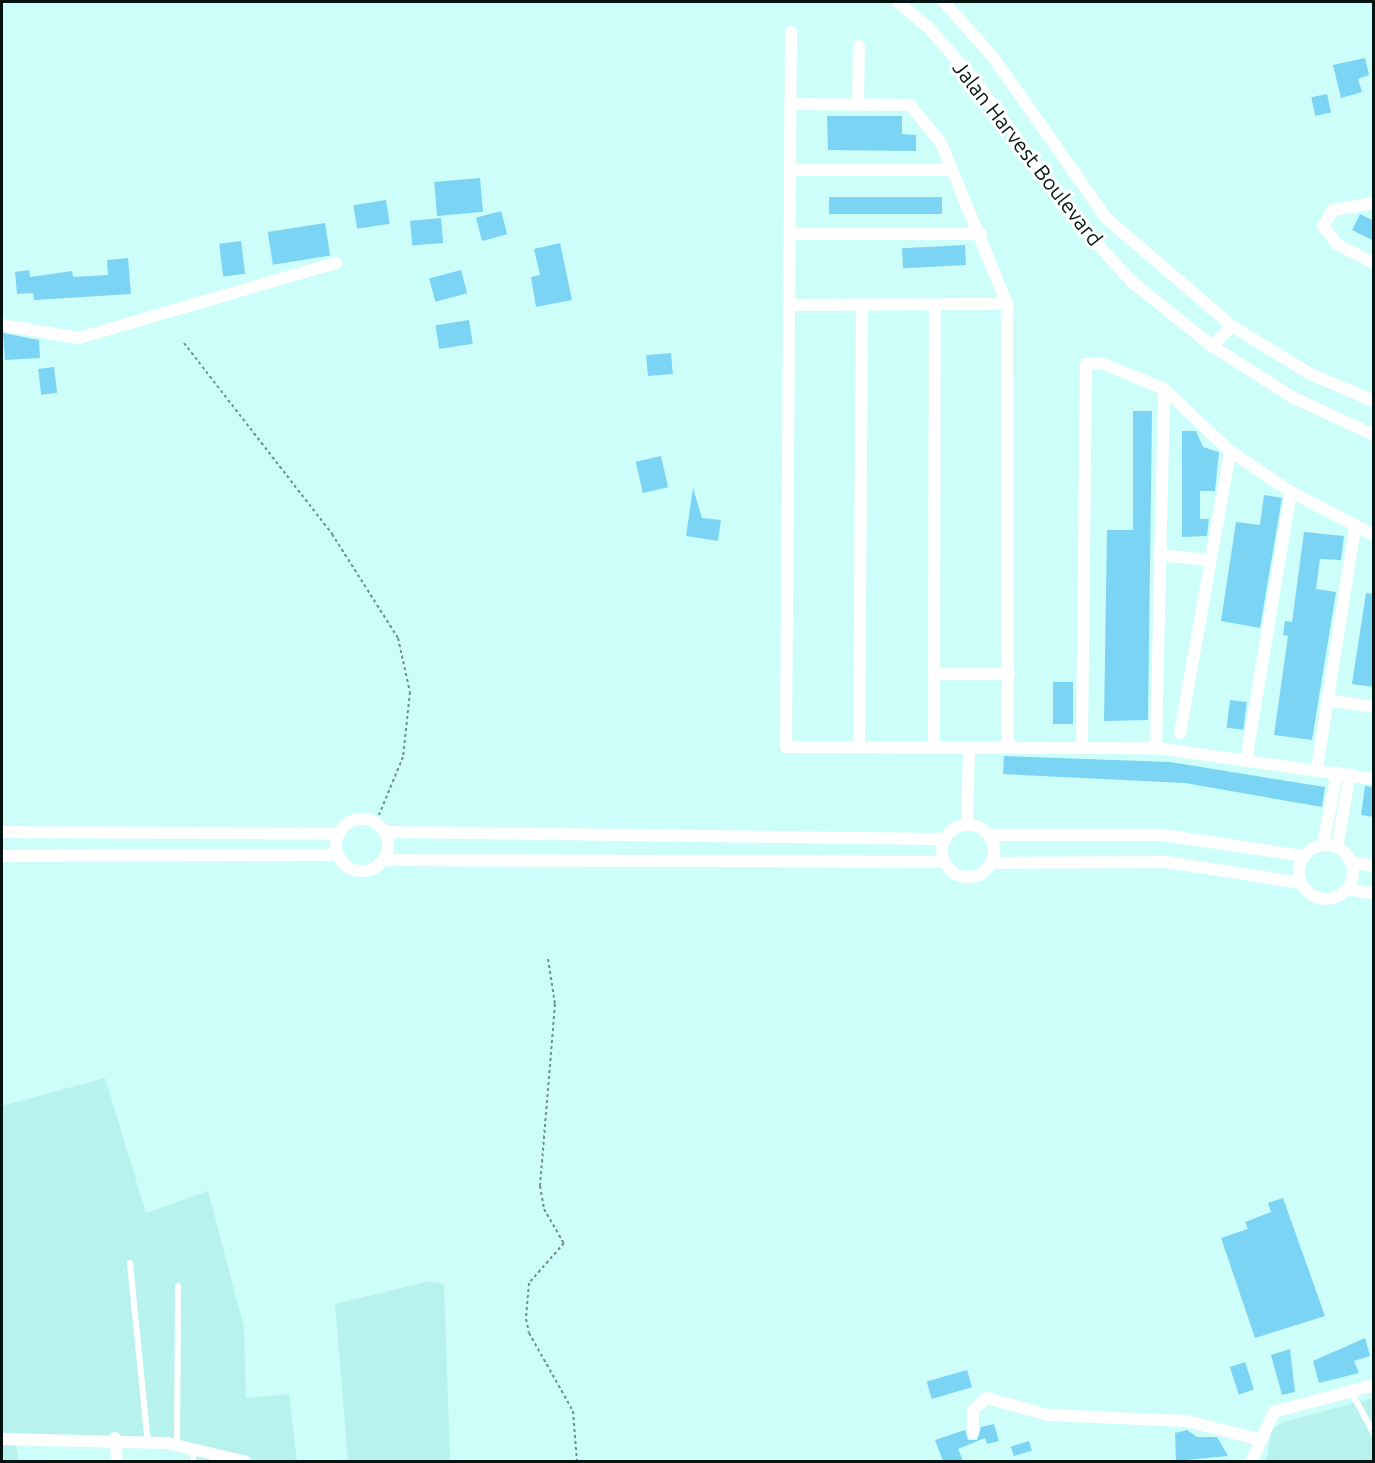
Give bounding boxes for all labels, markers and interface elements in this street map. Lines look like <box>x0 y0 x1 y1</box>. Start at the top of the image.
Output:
street label: Jalan Harvest Boulevard <box>948 55 1108 251</box>

